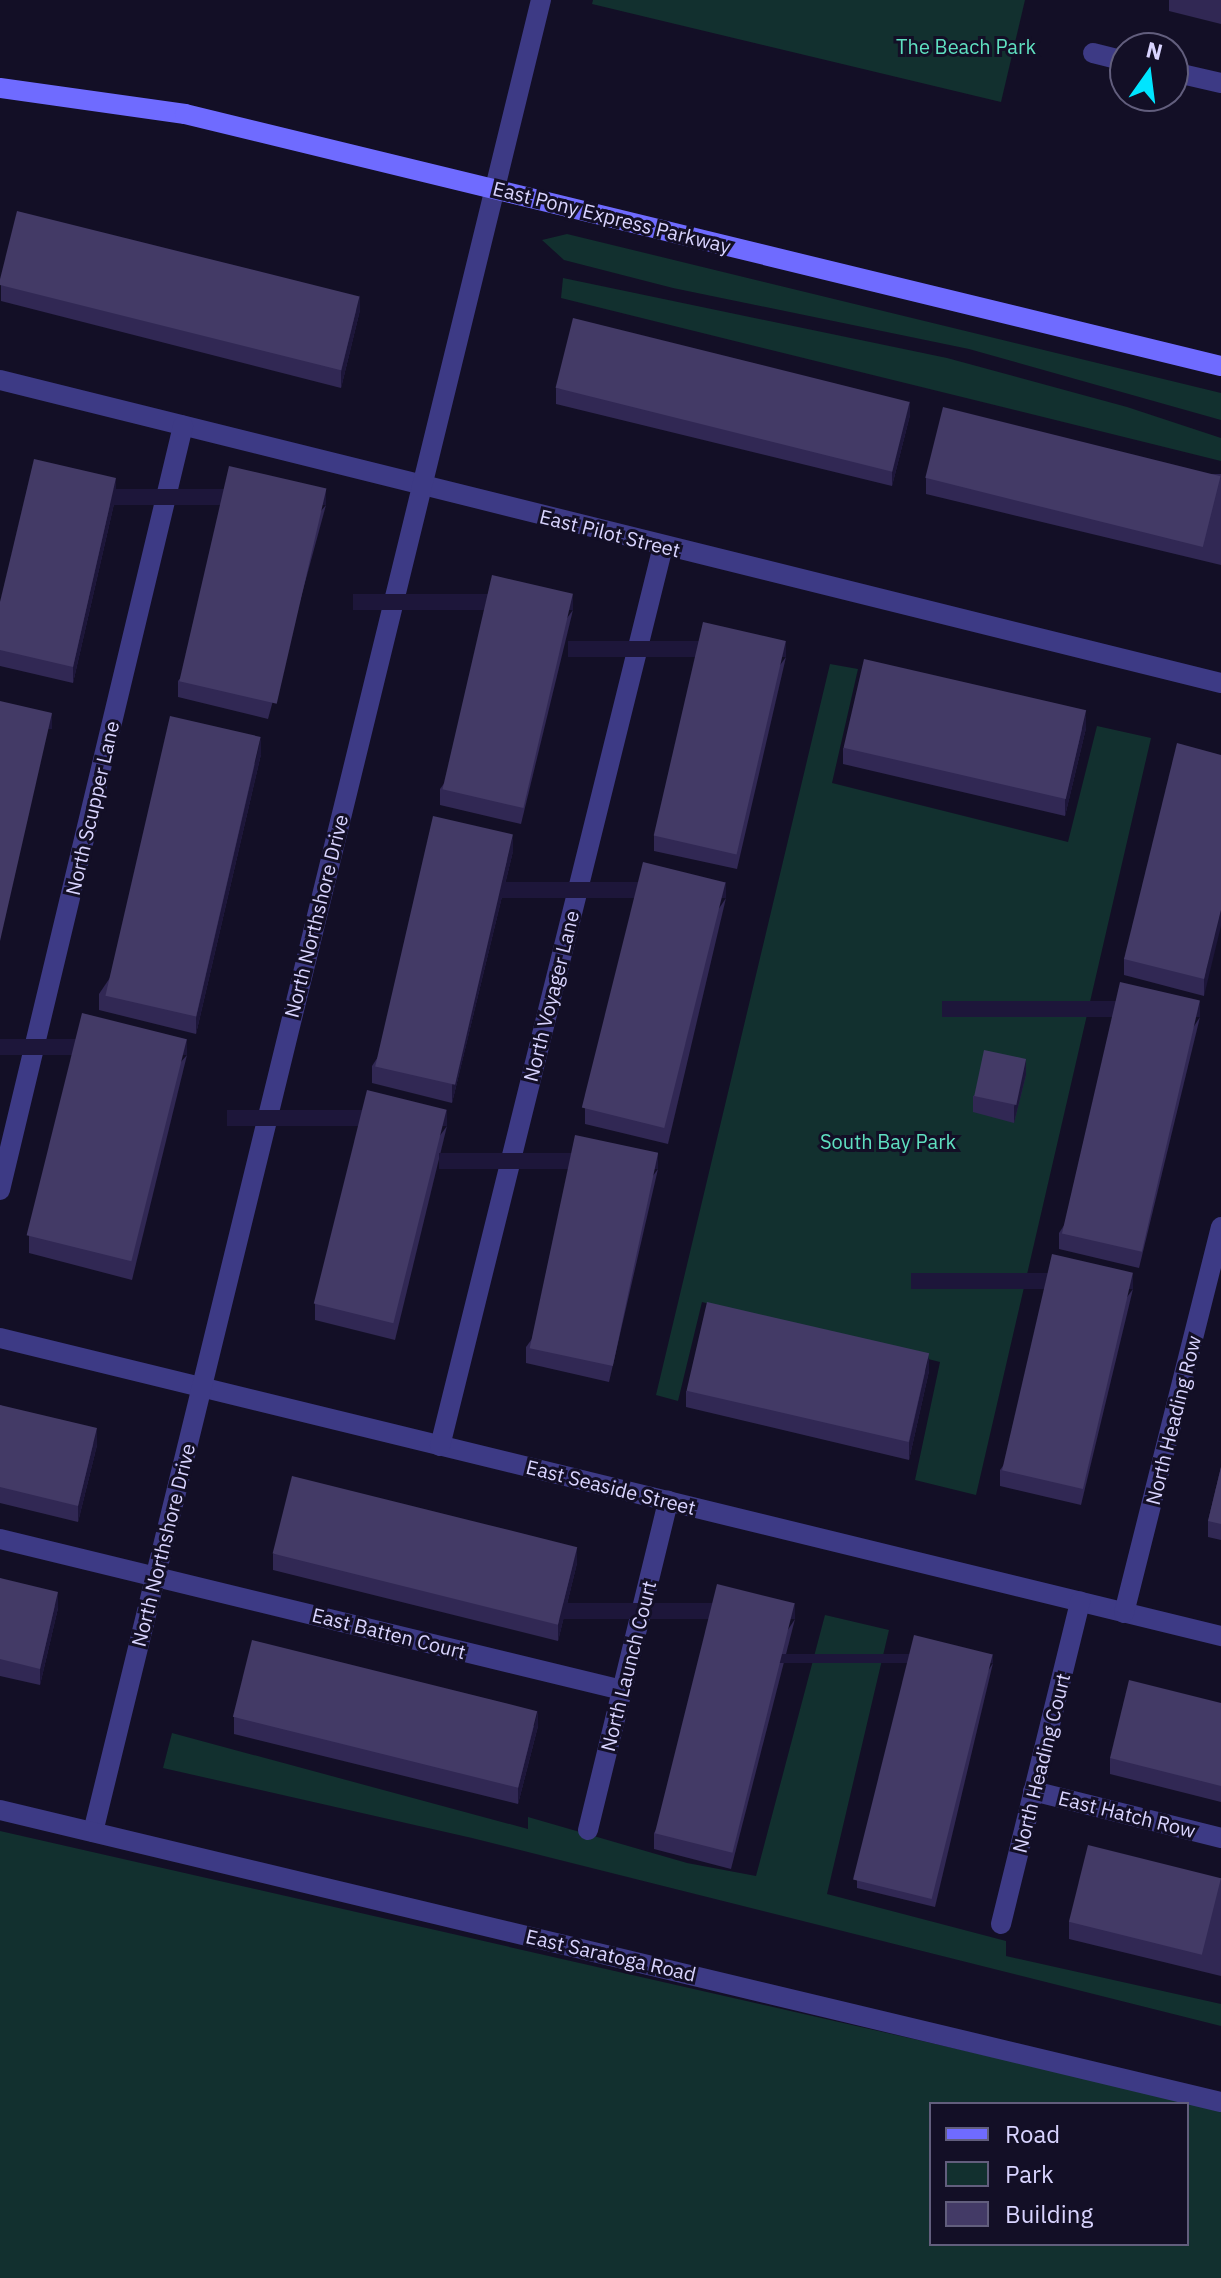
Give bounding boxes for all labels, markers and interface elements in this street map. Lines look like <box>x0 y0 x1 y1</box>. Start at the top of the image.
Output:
north arrow <box>1109 32 1189 112</box>
park label: The Beach Park <box>896 34 1036 58</box>
text: N <box>1143 34 1166 66</box>
street label: East Pony Express Parkway <box>491 176 733 258</box>
street label: East Pilot Street <box>537 504 683 562</box>
street label: North Scupper Lane <box>60 719 124 897</box>
street label: North Northshore Drive <box>279 812 353 1020</box>
street label: North Voyager Lane <box>518 908 584 1084</box>
park label: South Bay Park <box>820 1129 956 1153</box>
street label: North Heading Row <box>1140 1333 1206 1507</box>
street label: North Northshore Drive <box>126 1441 200 1649</box>
street label: East Seaside Street <box>524 1454 698 1520</box>
street label: North Launch Court <box>595 1578 661 1754</box>
street label: East Batten Court <box>310 1602 468 1664</box>
street label: North Heading Court <box>1007 1671 1075 1855</box>
street label: East Hatch Row <box>1056 1785 1198 1843</box>
street label: East Saratoga Road <box>524 1924 698 1986</box>
legend <box>929 2102 1189 2246</box>
text: Road <box>1005 2118 1060 2150</box>
text: Park <box>1005 2158 1054 2190</box>
text: Building <box>1005 2198 1093 2230</box>

